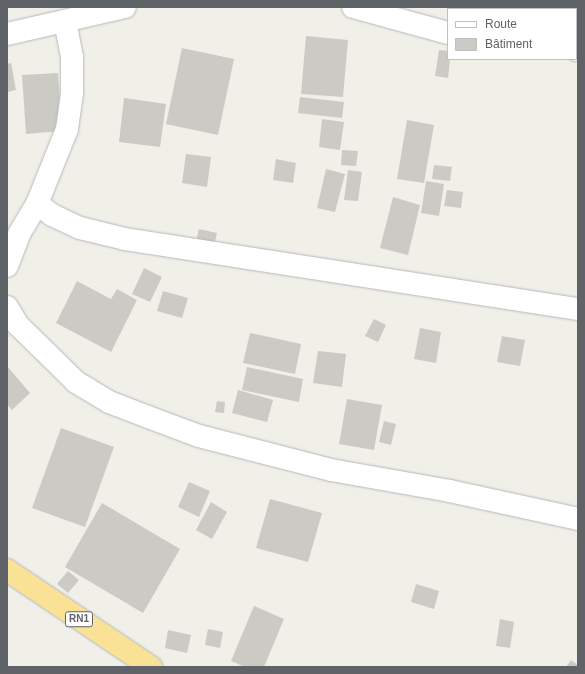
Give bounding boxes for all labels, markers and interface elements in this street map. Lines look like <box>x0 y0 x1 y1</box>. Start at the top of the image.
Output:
legend <box>447 8 577 60</box>
text: Route <box>485 17 517 31</box>
text: Bâtiment <box>485 37 532 51</box>
road number: RN1 <box>64 611 94 627</box>

